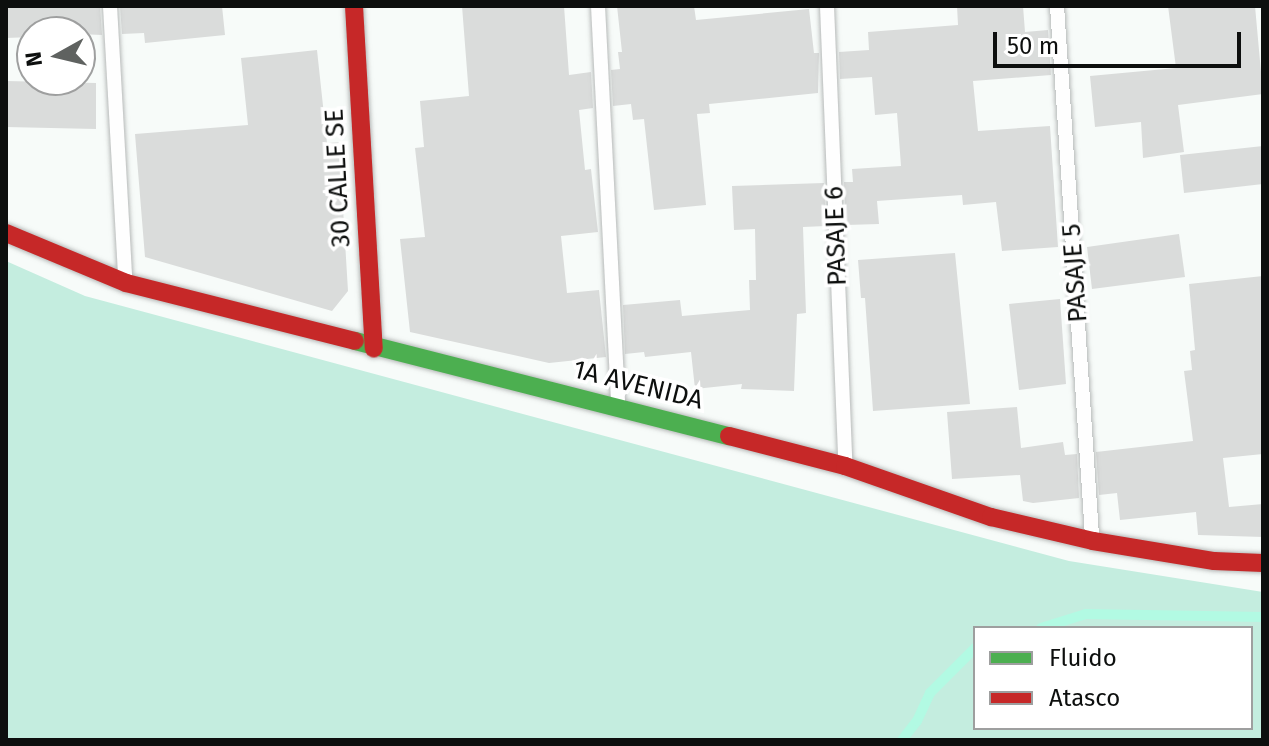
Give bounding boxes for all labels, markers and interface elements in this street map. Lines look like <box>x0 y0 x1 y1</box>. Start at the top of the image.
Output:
north arrow <box>16 16 96 96</box>
scale bar <box>997 16 1245 66</box>
text: 50 m <box>1007 32 1059 60</box>
text: N <box>19 50 48 68</box>
street label: 30 CALLE SE <box>319 108 357 248</box>
street label: PASAJE 6 <box>819 186 853 286</box>
street label: PASAJE 5 <box>1056 222 1094 324</box>
street label: 1A AVENIDA <box>570 354 706 416</box>
legend <box>973 626 1253 730</box>
text: Fluido <box>1049 644 1117 672</box>
text: Atasco <box>1049 684 1120 712</box>

